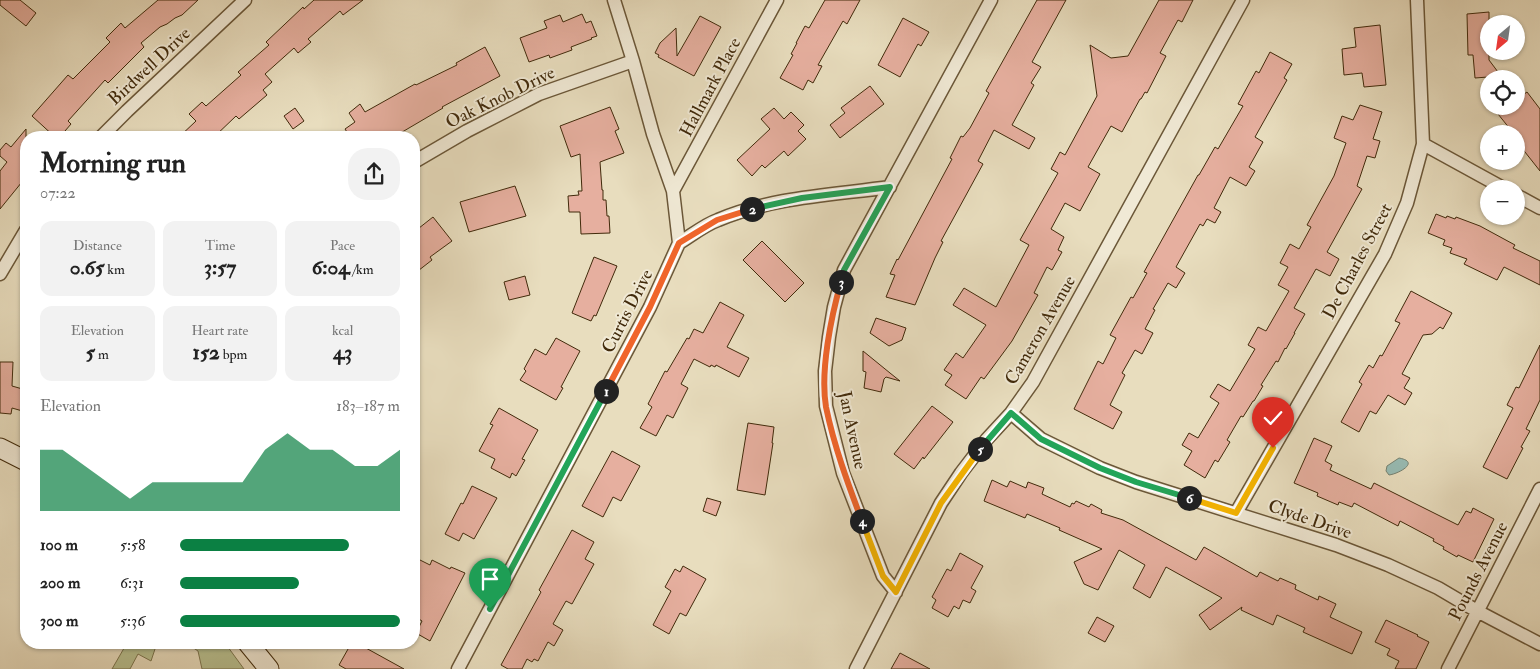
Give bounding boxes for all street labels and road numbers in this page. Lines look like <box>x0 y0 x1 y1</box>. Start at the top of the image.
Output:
street label: Birdwell Drive <box>103 22 196 110</box>
street label: Hallmark Place <box>675 33 746 141</box>
street label: Oak Knob Drive <box>442 61 559 134</box>
street label: De Charles Street <box>1317 199 1398 323</box>
street label: Curtis Drive <box>597 265 659 357</box>
street label: Cameron Avenue <box>1000 271 1081 389</box>
street label: Jan Avenue <box>833 388 872 472</box>
street label: Clyde Drive <box>1265 494 1355 545</box>
street label: Pounds Avenue <box>1444 517 1513 625</box>

